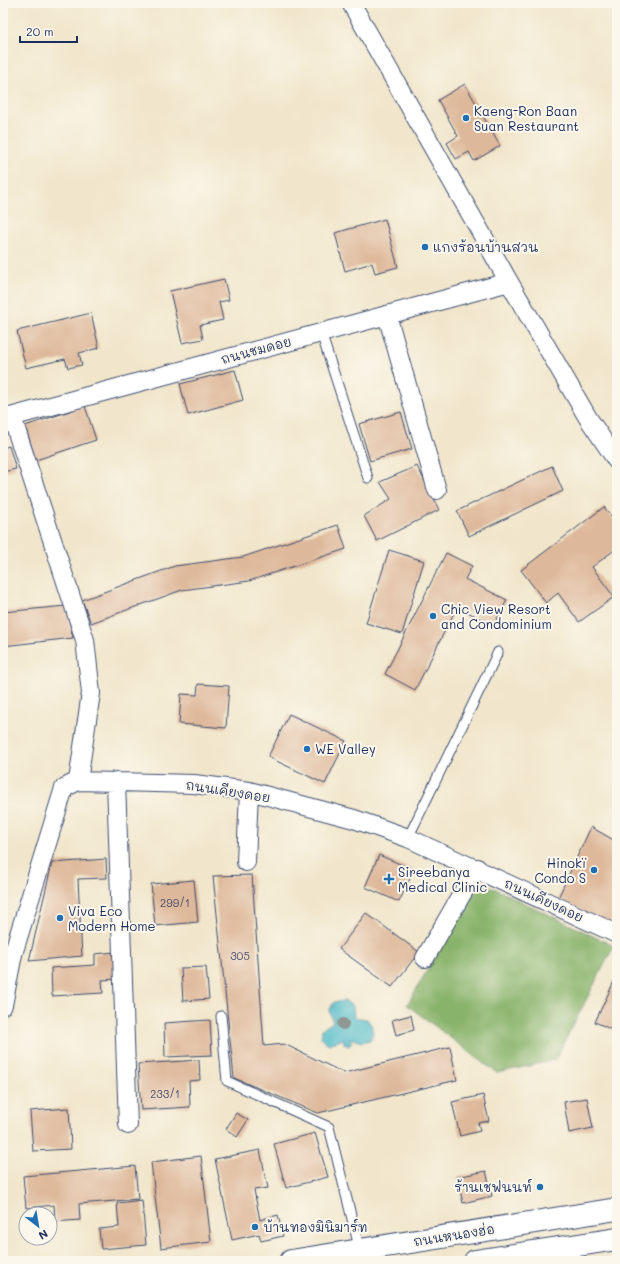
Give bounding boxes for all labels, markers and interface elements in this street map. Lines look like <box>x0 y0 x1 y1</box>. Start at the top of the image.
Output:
scale bar <box>20 18 77 44</box>
text: 20 m <box>26 23 54 39</box>
place label: Kaeng-Ron Baan Suan Restaurant <box>474 102 579 134</box>
marker: Kaeng-Ron Baan Suan Restaurant <box>461 113 471 123</box>
place label: แกงร้อนบ้านสวน <box>433 238 538 255</box>
marker: แกงร้อนบ้านสวน <box>420 242 430 252</box>
street label: ถนนชมดอย <box>219 332 293 367</box>
place label: Chic View Resort and Condominium <box>441 600 552 632</box>
marker: Chic View Resort and Condominium <box>428 611 438 621</box>
place label: WE Valley <box>315 740 376 757</box>
marker: WE Valley <box>302 744 312 754</box>
street label: ถนนเคียงดอย <box>184 775 272 806</box>
place label: Hinokï Condo S <box>534 854 587 886</box>
place label: Sireebanya Medical Clinic <box>398 863 487 895</box>
marker: Hinokï Condo S <box>589 865 599 875</box>
marker: Sireebanya Medical Clinic <box>383 873 395 885</box>
street label: ถนนเคียงดอย <box>502 874 587 925</box>
house number: 299/1 <box>160 895 190 910</box>
place label: Viva Eco Modern Home <box>68 902 156 934</box>
marker: Viva Eco Modern Home <box>55 913 65 923</box>
house number: 305 <box>230 948 250 963</box>
house number: 233/1 <box>150 1086 180 1101</box>
place label: ร้านเชฟนนท์ <box>454 1178 532 1195</box>
marker: ร้านเชฟนนท์ <box>535 1182 545 1192</box>
north arrow <box>18 1206 58 1246</box>
place label: บ้านทองมินิมาร์ท <box>263 1218 368 1235</box>
street label: ถนนหนองฮ่อ <box>412 1220 496 1249</box>
marker: บ้านทองมินิมาร์ท <box>250 1222 260 1232</box>
text: N <box>36 1226 51 1244</box>

